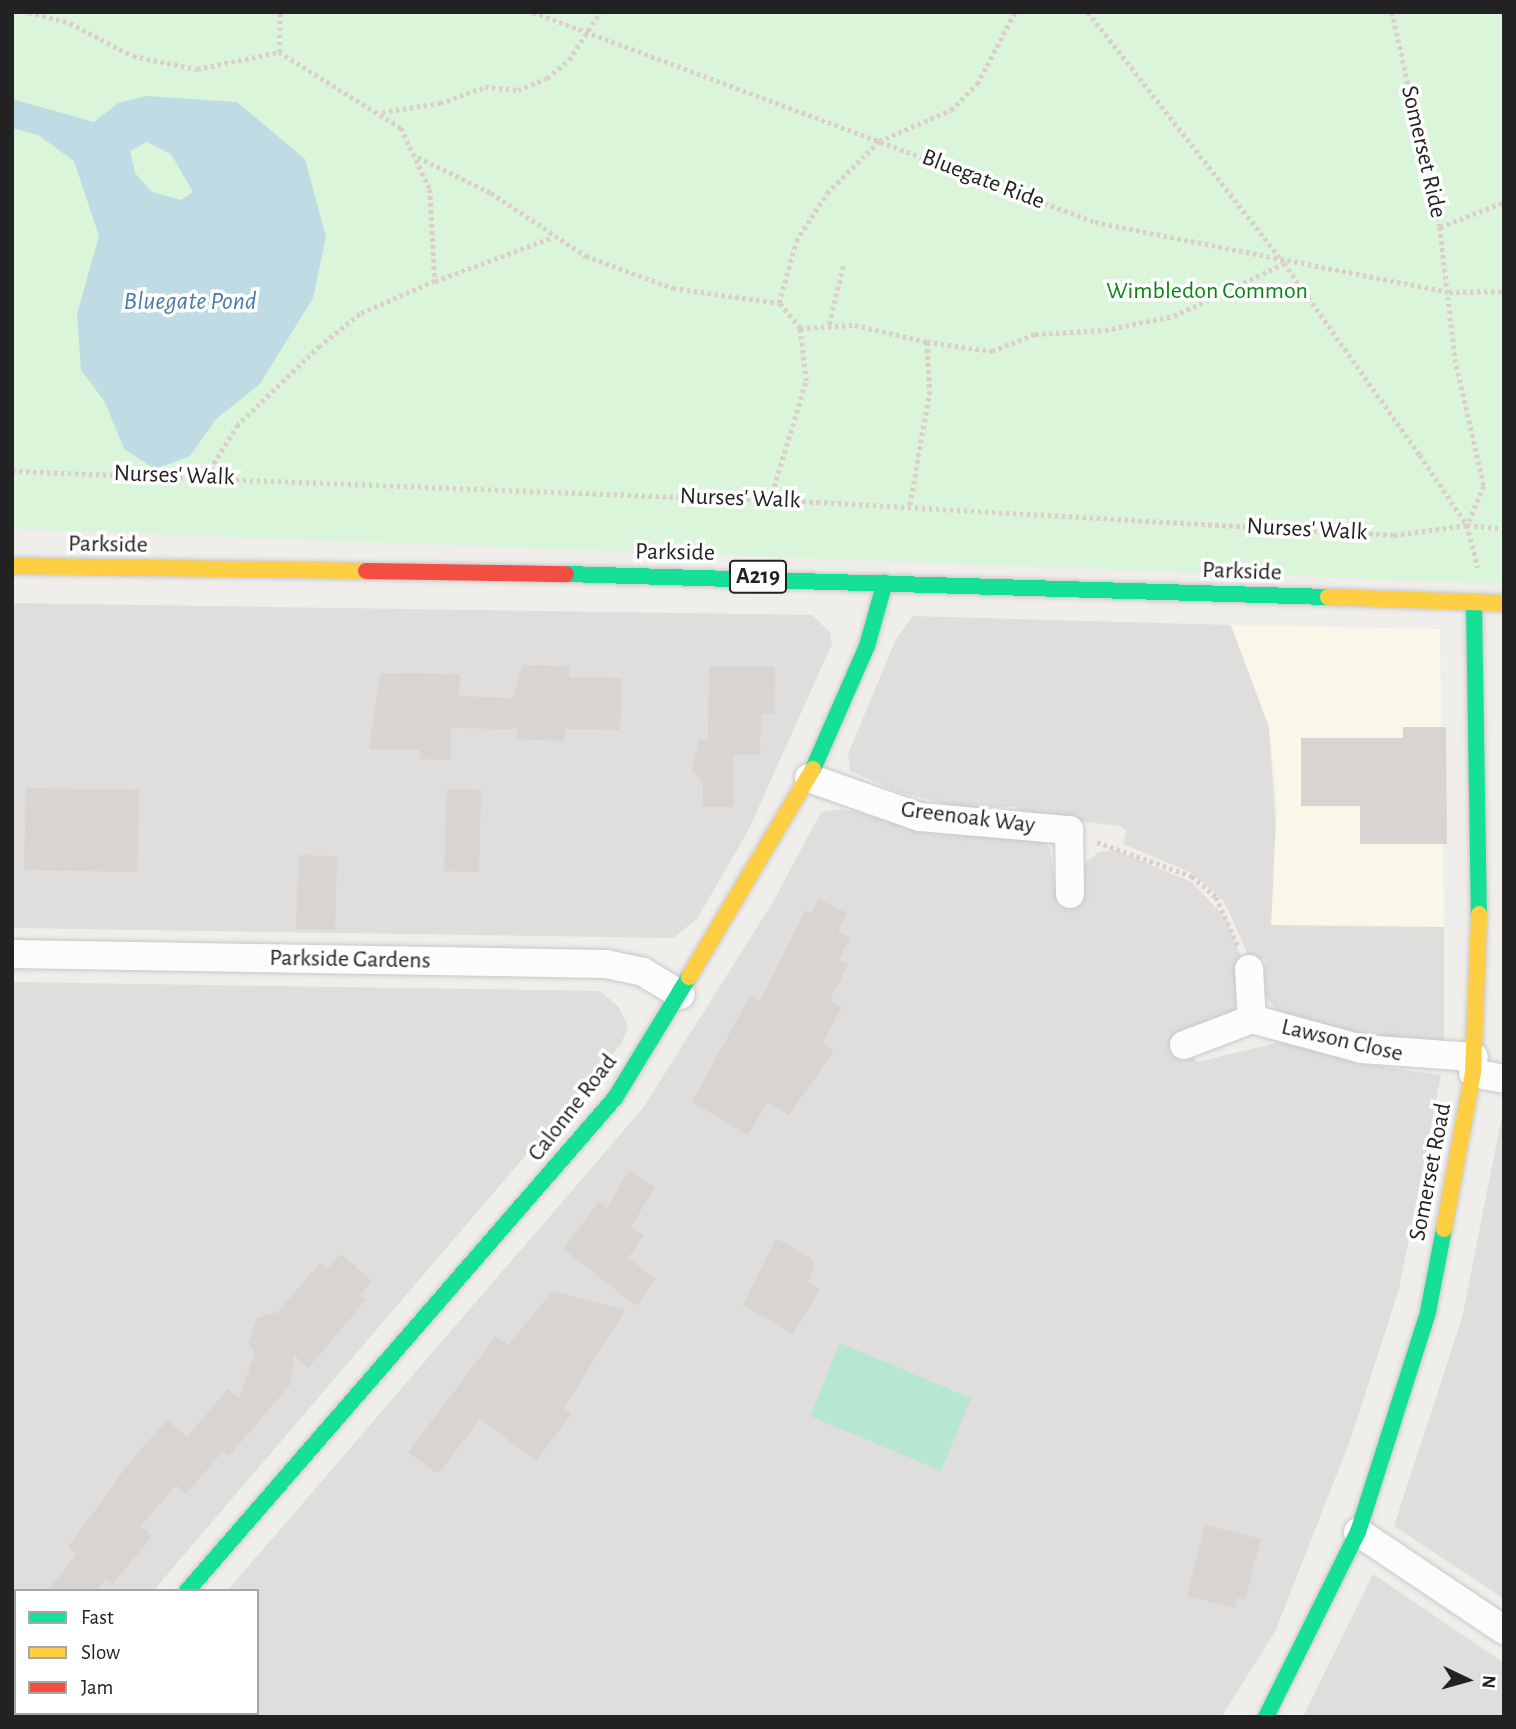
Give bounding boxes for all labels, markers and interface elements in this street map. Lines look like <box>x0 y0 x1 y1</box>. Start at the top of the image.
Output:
street label: Somerset Ride <box>1394 83 1452 221</box>
street label: Bluegate Ride <box>917 143 1049 217</box>
park label: Wimbledon Common <box>1106 278 1308 306</box>
water label: Bluegate Pond <box>124 286 256 318</box>
street label: Nurses' Walk <box>113 460 235 492</box>
street label: Nurses' Walk <box>679 483 801 515</box>
street label: Nurses' Walk <box>1246 512 1368 548</box>
street label: Parkside <box>68 530 148 560</box>
street label: Parkside <box>635 538 715 568</box>
street label: Parkside <box>1202 556 1282 588</box>
road number: A219 <box>728 558 788 596</box>
street label: Greenoak Way <box>899 795 1037 841</box>
street label: Parkside Gardens <box>269 944 431 976</box>
street label: Lawson Close <box>1278 1013 1406 1069</box>
street label: Calonne Road <box>522 1049 624 1167</box>
street label: Somerset Road <box>1404 1101 1458 1243</box>
legend <box>14 1589 259 1715</box>
text: Fast <box>81 1607 114 1628</box>
text: Slow <box>81 1642 120 1663</box>
north arrow <box>1432 1645 1502 1715</box>
text: N <box>1478 1674 1498 1689</box>
text: Jam <box>81 1677 113 1698</box>

